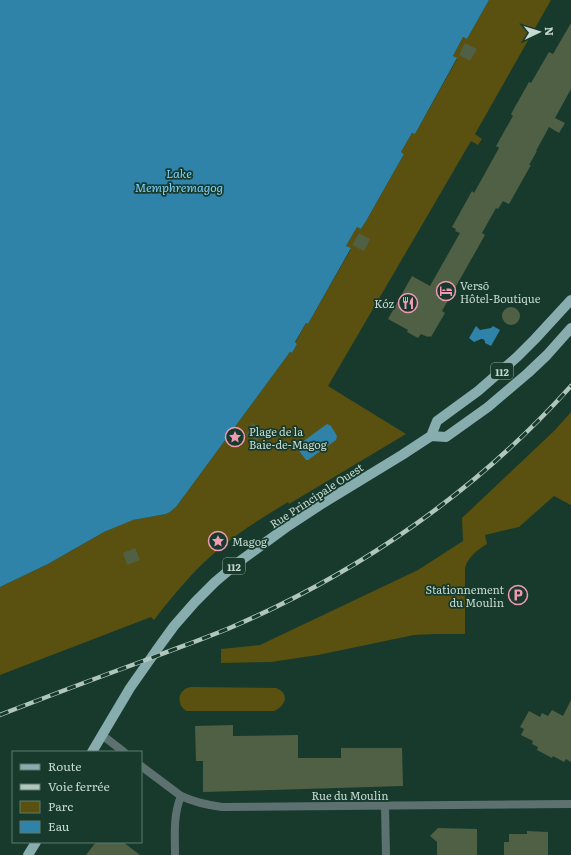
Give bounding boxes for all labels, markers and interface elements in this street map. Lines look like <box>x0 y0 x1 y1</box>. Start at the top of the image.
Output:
north arrow <box>519 12 559 52</box>
text: N <box>542 26 558 36</box>
water label: Lake Memphremagog <box>135 164 223 196</box>
place label: Versō Hôtel-Boutique <box>460 277 541 306</box>
hotel icon: Versō Hôtel-Boutique <box>435 280 457 302</box>
restaurant icon: Kóz <box>397 292 419 314</box>
place label: Kóz <box>374 295 395 311</box>
road number: 112 <box>491 363 513 379</box>
place label: Plage de la Baie-de-Magog <box>249 423 328 452</box>
place icon: Plage de la Baie-de-Magog <box>224 426 246 448</box>
street label: Rue Principale Ouest <box>266 458 366 531</box>
place icon: Magog <box>207 530 229 552</box>
place label: Magog <box>232 533 268 549</box>
road number: 112 <box>223 558 245 574</box>
place label: Stationnement du Moulin <box>426 581 505 610</box>
parking icon: Stationnement du Moulin <box>507 584 529 606</box>
legend <box>12 751 142 843</box>
text: Route <box>48 757 82 775</box>
text: Voie ferrée <box>48 777 110 795</box>
street label: Rue du Moulin <box>312 787 388 803</box>
text: Parc <box>48 797 73 815</box>
text: Eau <box>48 817 70 835</box>

